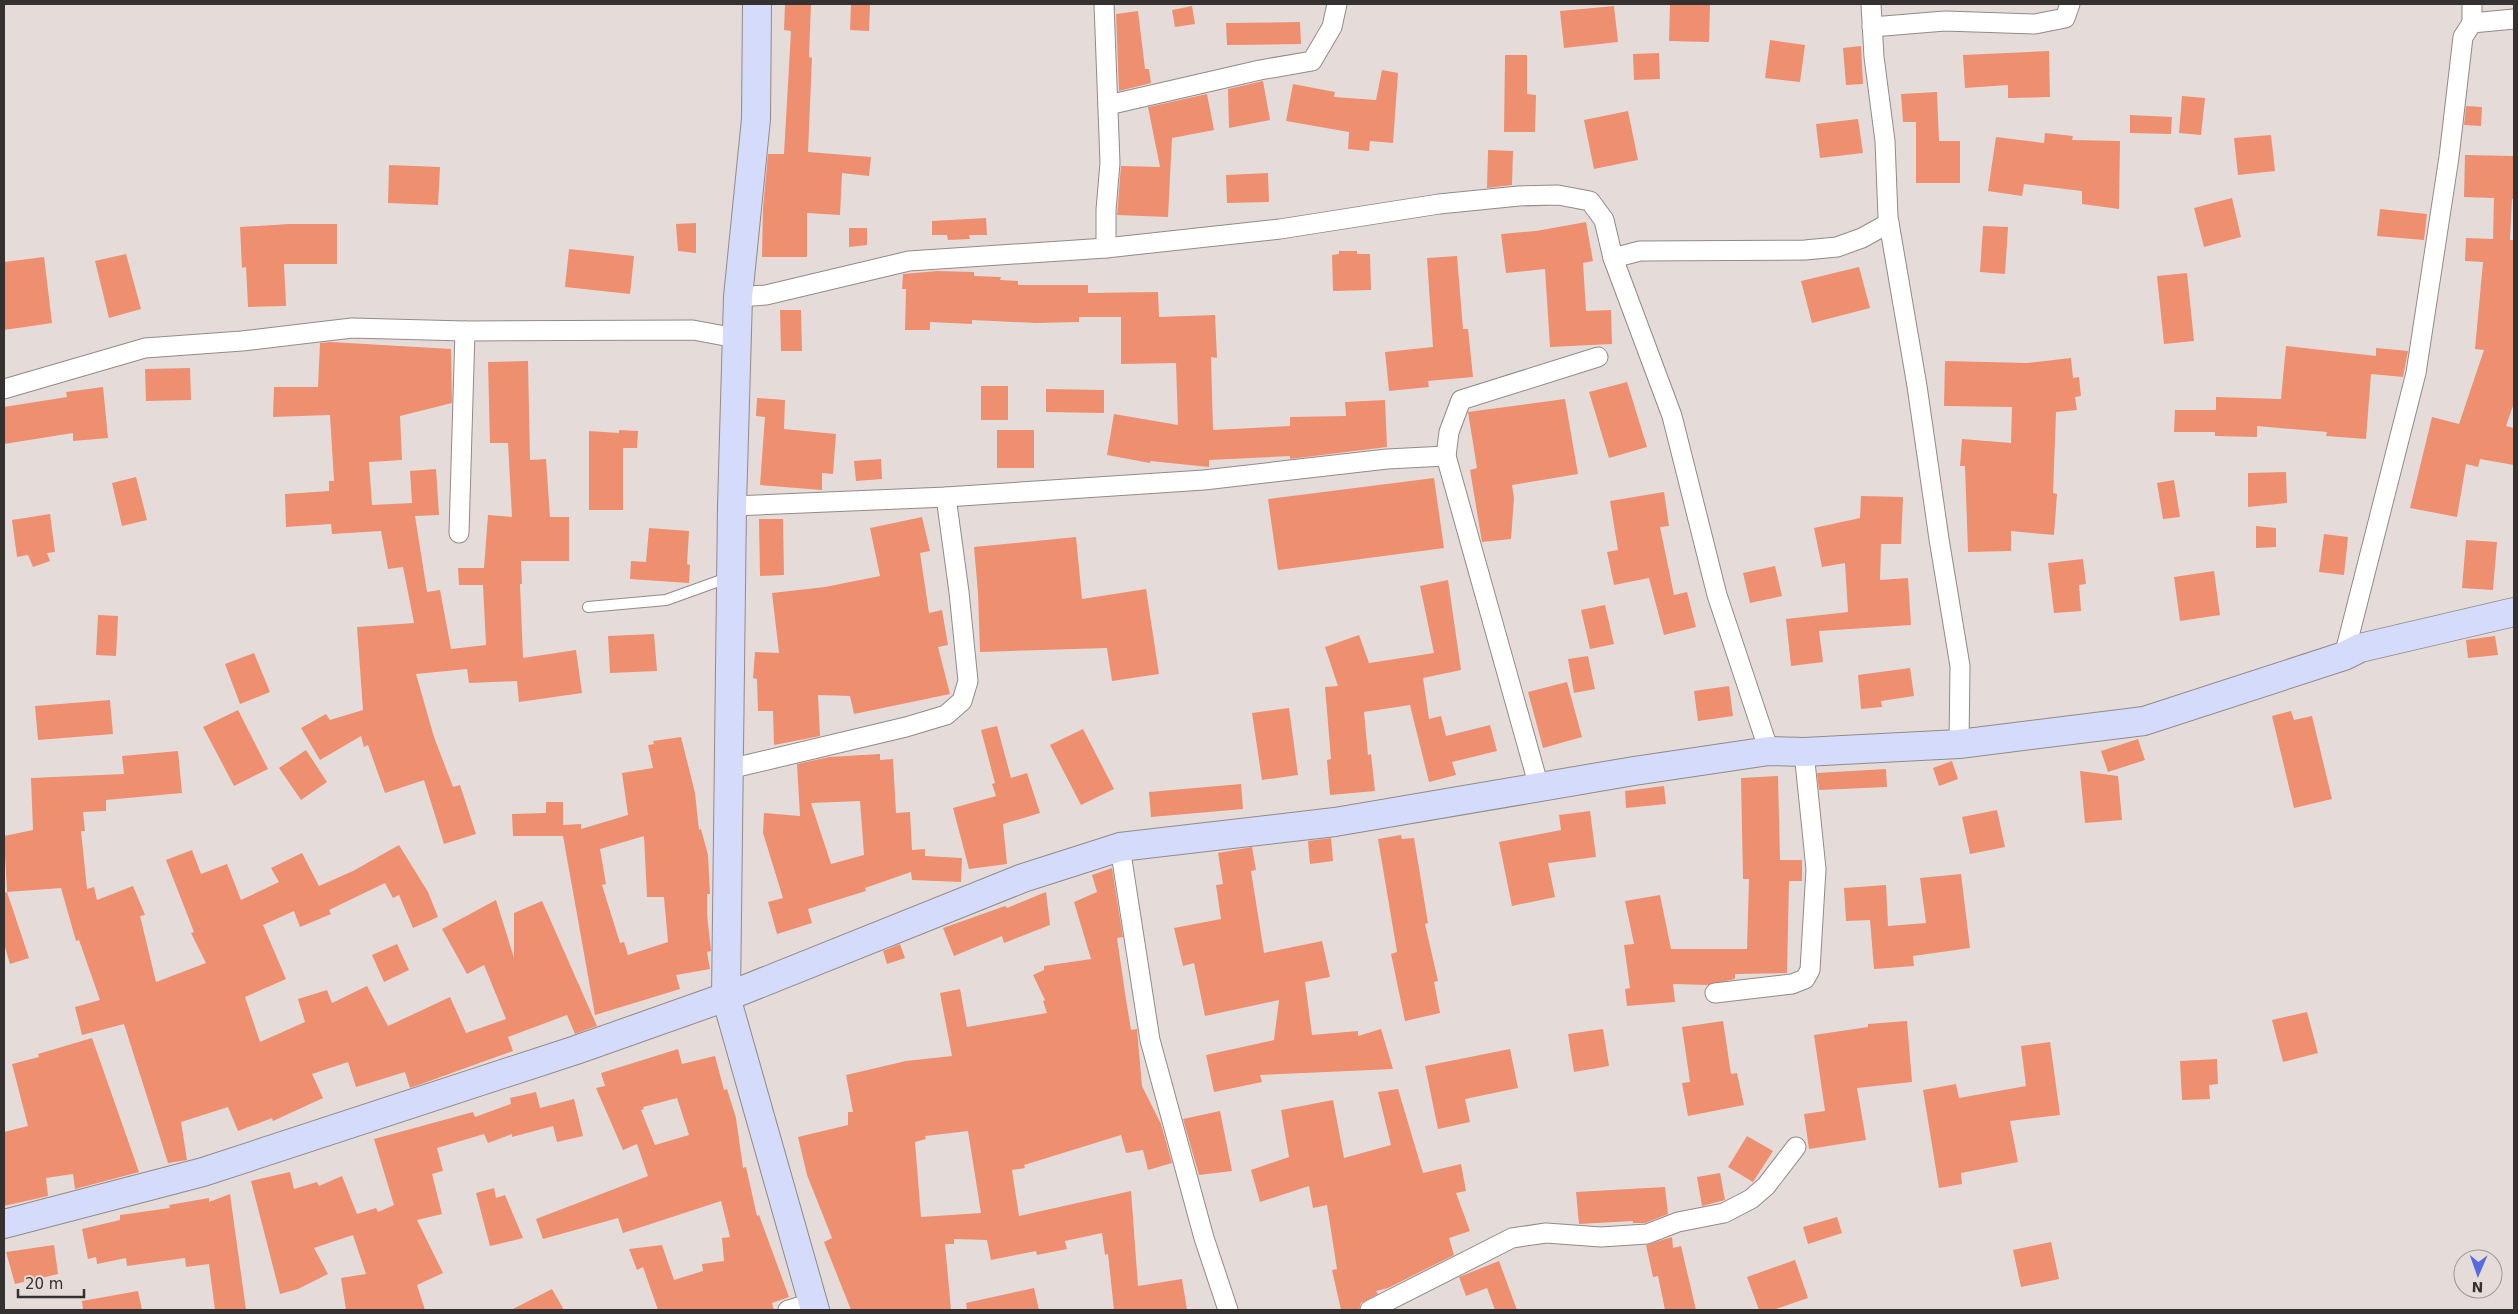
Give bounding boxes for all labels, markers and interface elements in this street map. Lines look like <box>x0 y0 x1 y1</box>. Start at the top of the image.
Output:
north arrow <box>2453 1249 2503 1299</box>
scale bar <box>18 1266 84 1298</box>
text: 20 m <box>25 1275 63 1293</box>
text: N <box>2471 1279 2484 1295</box>

